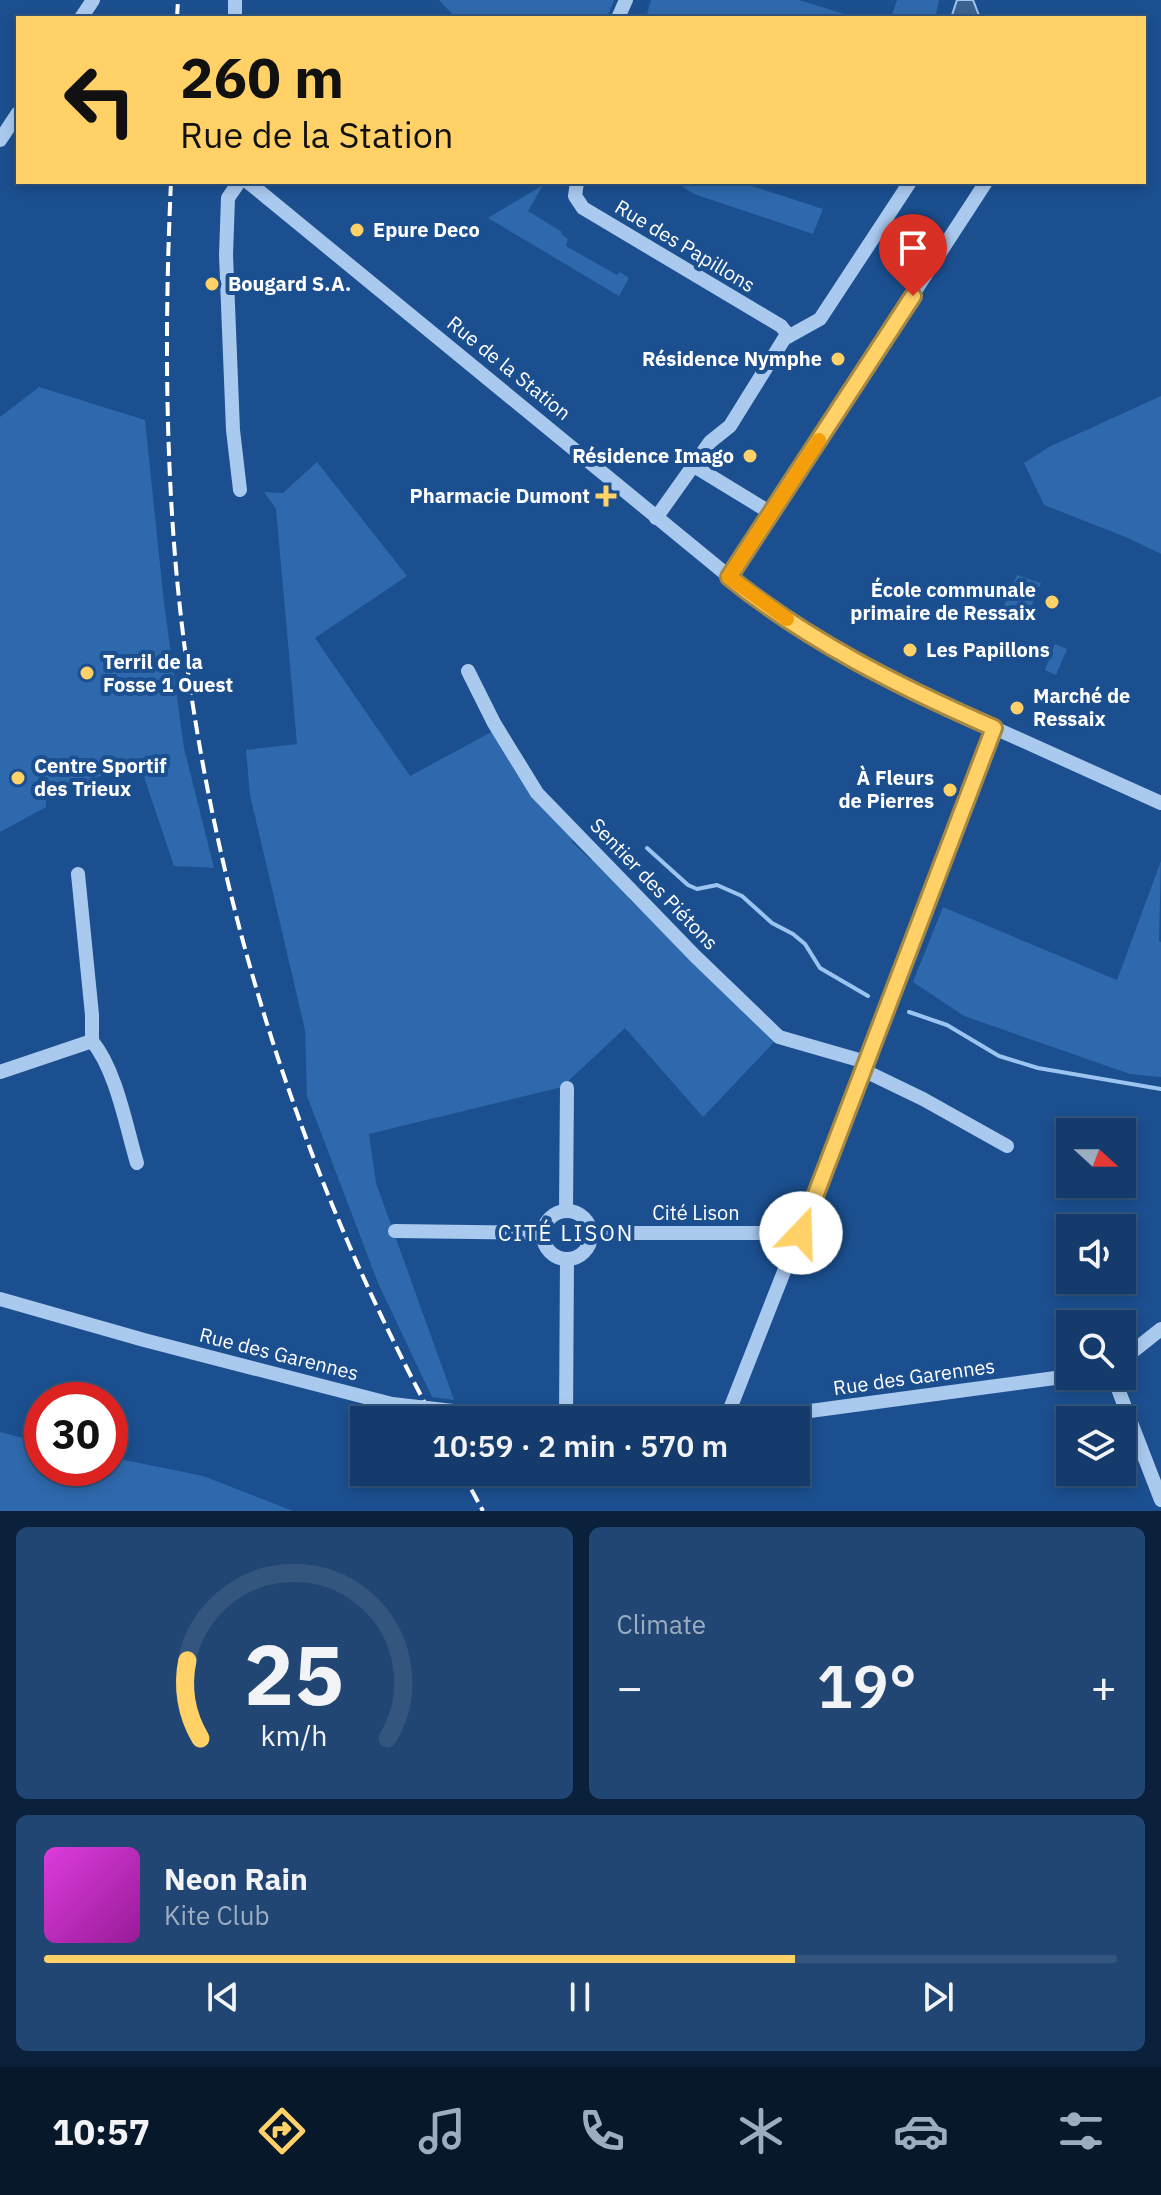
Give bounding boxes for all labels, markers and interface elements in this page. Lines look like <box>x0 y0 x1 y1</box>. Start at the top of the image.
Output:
text: 260 m <box>180 41 344 113</box>
icon: left <box>48 48 152 152</box>
text: Rue de la Station <box>180 111 453 158</box>
street label: Rue des Papillons <box>610 193 760 298</box>
pin <box>879 214 947 296</box>
place label: Epure Deco <box>373 216 480 243</box>
marker: Epure Deco <box>348 221 366 239</box>
icon: arrive <box>891 226 935 270</box>
place label: Bougard S.A. <box>228 270 351 297</box>
marker: Bougard S.A. <box>203 275 221 293</box>
street label: Rue de la Station <box>442 309 577 426</box>
place label: Résidence Nymphe <box>642 345 822 372</box>
marker: Résidence Nymphe <box>829 350 847 368</box>
place label: Résidence Imago <box>572 442 734 469</box>
marker: Résidence Imago <box>741 447 759 465</box>
place label: Pharmacie Dumont <box>410 482 590 509</box>
marker: Pharmacie Dumont <box>597 487 615 505</box>
place label: École communale primaire de Ressaix <box>850 576 1036 626</box>
marker: École communale primaire de Ressaix <box>1043 593 1061 611</box>
place label: Les Papillons <box>926 636 1050 663</box>
marker: Les Papillons <box>901 641 919 659</box>
place label: Terril de la Fosse 1 Ouest <box>103 648 233 698</box>
marker: Terril de la Fosse 1 Ouest <box>78 664 96 682</box>
place label: Marché de Ressaix <box>1033 682 1130 732</box>
marker: Marché de Ressaix <box>1008 699 1026 717</box>
place label: Centre Sportif des Trieux <box>34 752 166 802</box>
place label: À Fleurs de Pierres <box>838 764 934 814</box>
marker: Centre Sportif des Trieux <box>9 769 27 787</box>
marker: À Fleurs de Pierres <box>941 781 959 799</box>
street label: Sentier des Piétons <box>584 812 724 955</box>
north arrow <box>1056 1118 1136 1198</box>
map controls <box>1056 1118 1136 1486</box>
position arrow <box>759 1191 843 1275</box>
street label: Cité Lison <box>652 1199 740 1226</box>
button: sound <box>1056 1214 1136 1294</box>
district label: CITÉ LISON <box>498 1218 634 1247</box>
button: search <box>1056 1310 1136 1390</box>
street label: Rue des Garennes <box>197 1321 362 1386</box>
street label: Rue des Garennes <box>831 1352 997 1401</box>
speed limit sign: 30 <box>24 1382 128 1486</box>
button: layers <box>1056 1406 1136 1486</box>
text: 10:59 · 2 min · 570 m <box>432 1426 728 1465</box>
text: Climate <box>617 1607 706 1641</box>
text: 25 <box>244 1620 344 1728</box>
text: 19° <box>817 1646 917 1725</box>
text: − <box>617 1658 643 1715</box>
text: + <box>1091 1658 1117 1715</box>
text: km/h <box>261 1717 328 1754</box>
text: Neon Rain <box>164 1859 308 1898</box>
text: Kite Club <box>164 1898 269 1932</box>
icon: previous <box>201 1975 245 2019</box>
icon: pause <box>558 1975 602 2019</box>
icon: next <box>916 1975 960 2019</box>
icon: directions <box>254 2103 310 2159</box>
icon: music <box>414 2103 470 2159</box>
icon: phone <box>574 2103 630 2159</box>
icon: climate <box>733 2103 789 2159</box>
icon: car <box>893 2103 949 2159</box>
icon: filters <box>1053 2103 1109 2159</box>
text: 10:57 <box>52 2108 150 2155</box>

